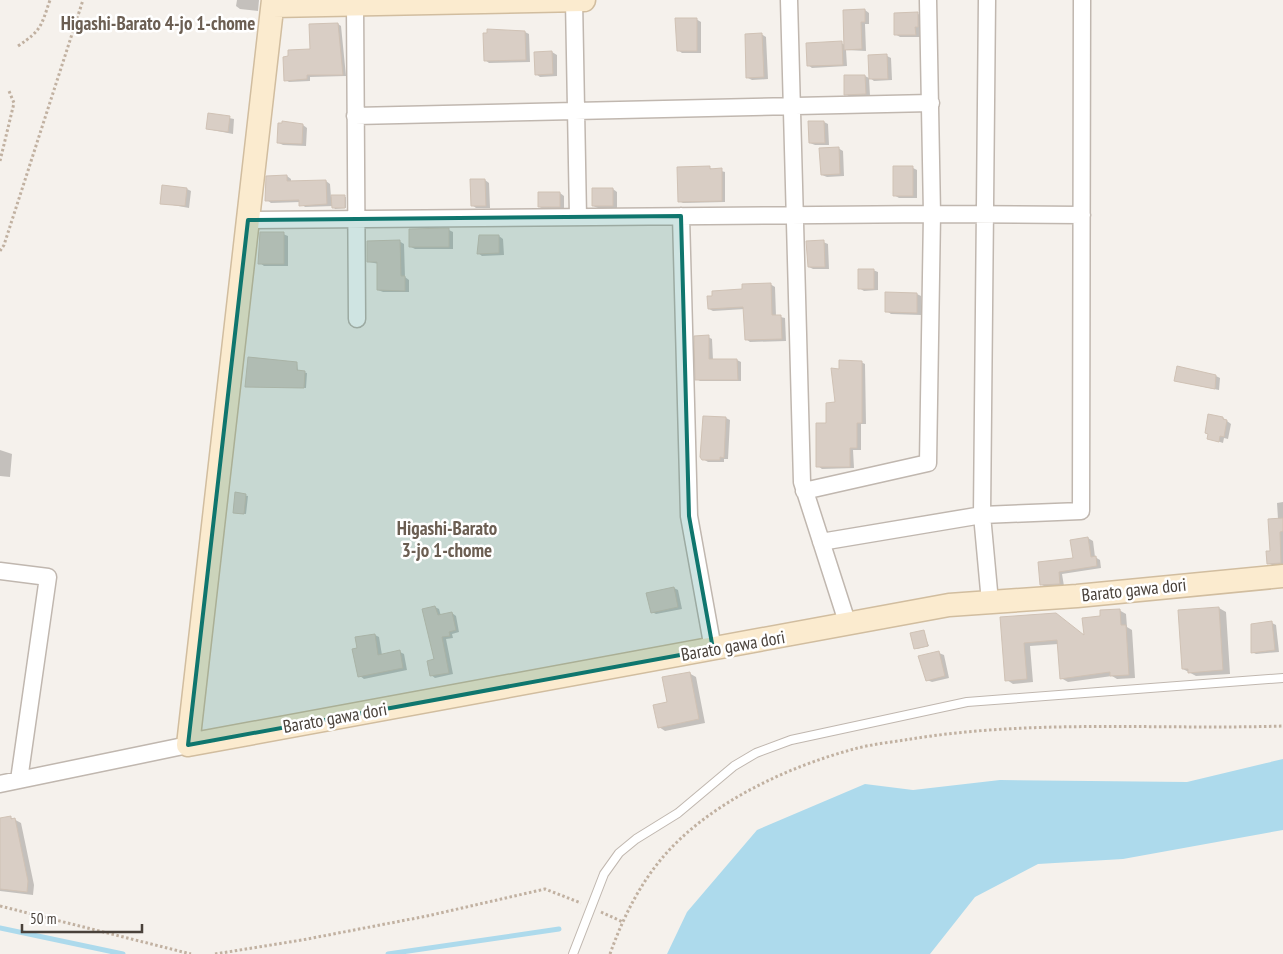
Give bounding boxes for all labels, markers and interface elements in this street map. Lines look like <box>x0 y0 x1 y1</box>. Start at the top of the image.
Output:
district label: Higashi-Barato 4-jo 1-chome <box>61 11 255 35</box>
district label: Higashi-Barato 3-jo 1-chome <box>397 516 497 562</box>
street label: Barato gawa dori <box>1080 573 1187 606</box>
street label: Barato gawa dori <box>679 625 787 666</box>
street label: Barato gawa dori <box>281 697 389 738</box>
scale bar <box>22 902 142 934</box>
text: 50 m <box>30 909 56 928</box>

